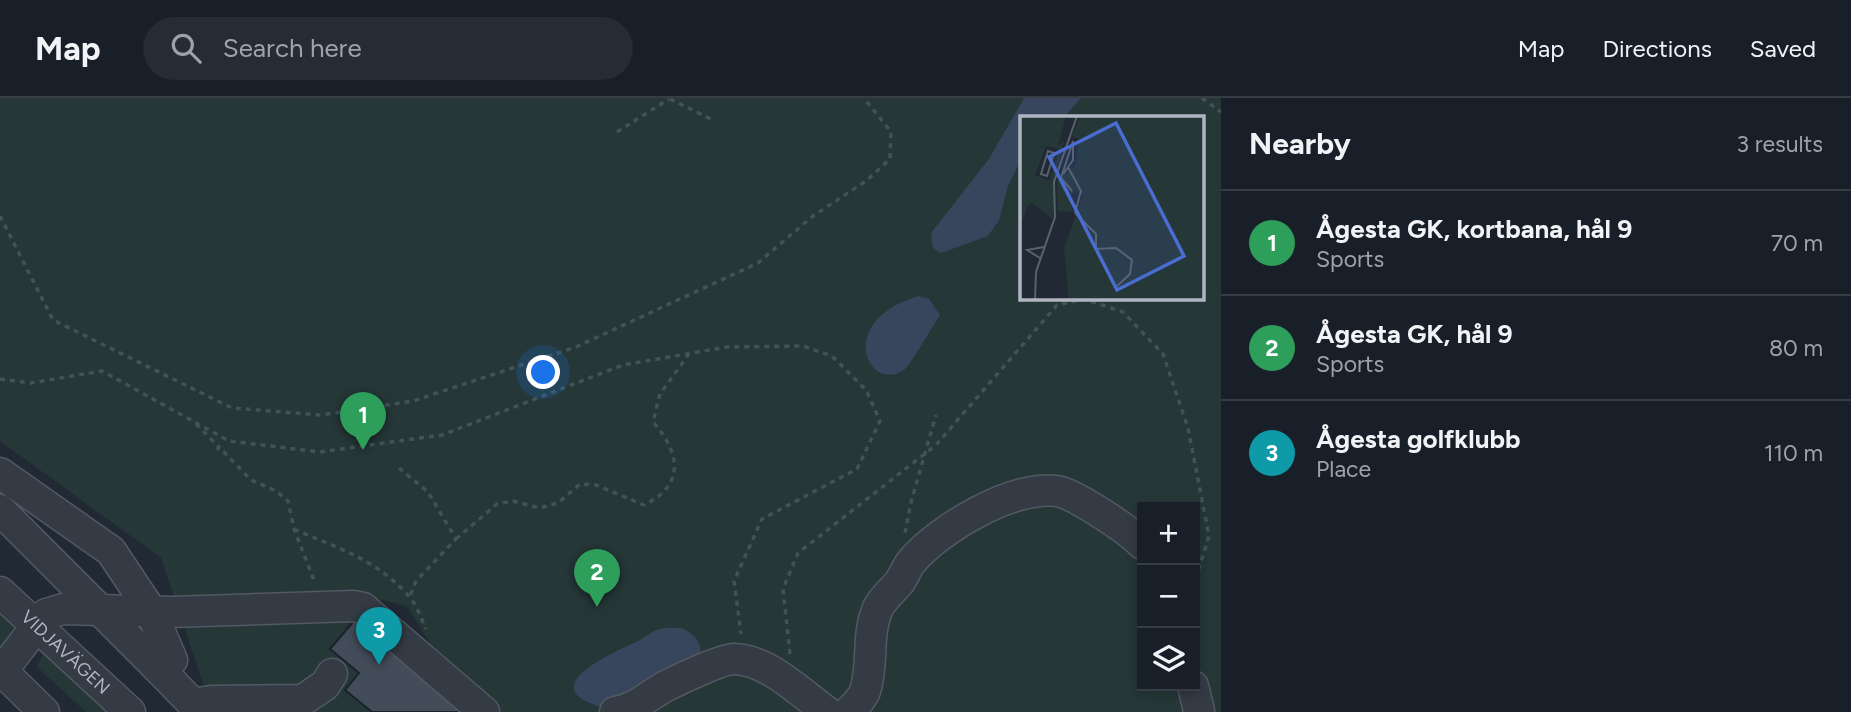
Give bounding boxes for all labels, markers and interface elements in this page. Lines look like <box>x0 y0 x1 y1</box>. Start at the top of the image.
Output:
search box <box>143 17 633 80</box>
text: Map <box>35 29 101 68</box>
icon: search <box>167 29 205 67</box>
text: Search here <box>223 32 362 64</box>
text: Map <box>1518 34 1564 63</box>
text: Directions <box>1602 34 1712 63</box>
text: Saved <box>1750 34 1816 63</box>
inset map <box>1020 116 1204 299</box>
text: Nearby <box>1249 125 1351 162</box>
text: 3 results <box>1736 130 1823 158</box>
text: Ågesta GK, kortbana, hål 9 <box>1316 213 1632 245</box>
text: 1 <box>1267 229 1277 257</box>
text: 70 m <box>1771 229 1823 257</box>
text: Sports <box>1316 245 1384 273</box>
text: Ågesta GK, hål 9 <box>1316 318 1513 350</box>
text: 2 <box>1265 334 1279 362</box>
text: 80 m <box>1769 334 1823 362</box>
text: Sports <box>1316 350 1384 378</box>
your location <box>526 355 560 389</box>
pin: 1 <box>340 392 386 450</box>
text: Ågesta golfklubb <box>1316 423 1520 455</box>
text: 3 <box>1266 439 1278 467</box>
text: 110 m <box>1764 439 1823 467</box>
text: Place <box>1316 455 1371 483</box>
map controls <box>1137 502 1200 691</box>
button: + <box>1137 502 1200 565</box>
pin: 2 <box>574 549 620 607</box>
button: − <box>1137 565 1200 628</box>
street label: VIDJAVÄGEN <box>16 606 115 699</box>
pin: 3 <box>356 607 402 665</box>
button: layers <box>1137 628 1200 691</box>

